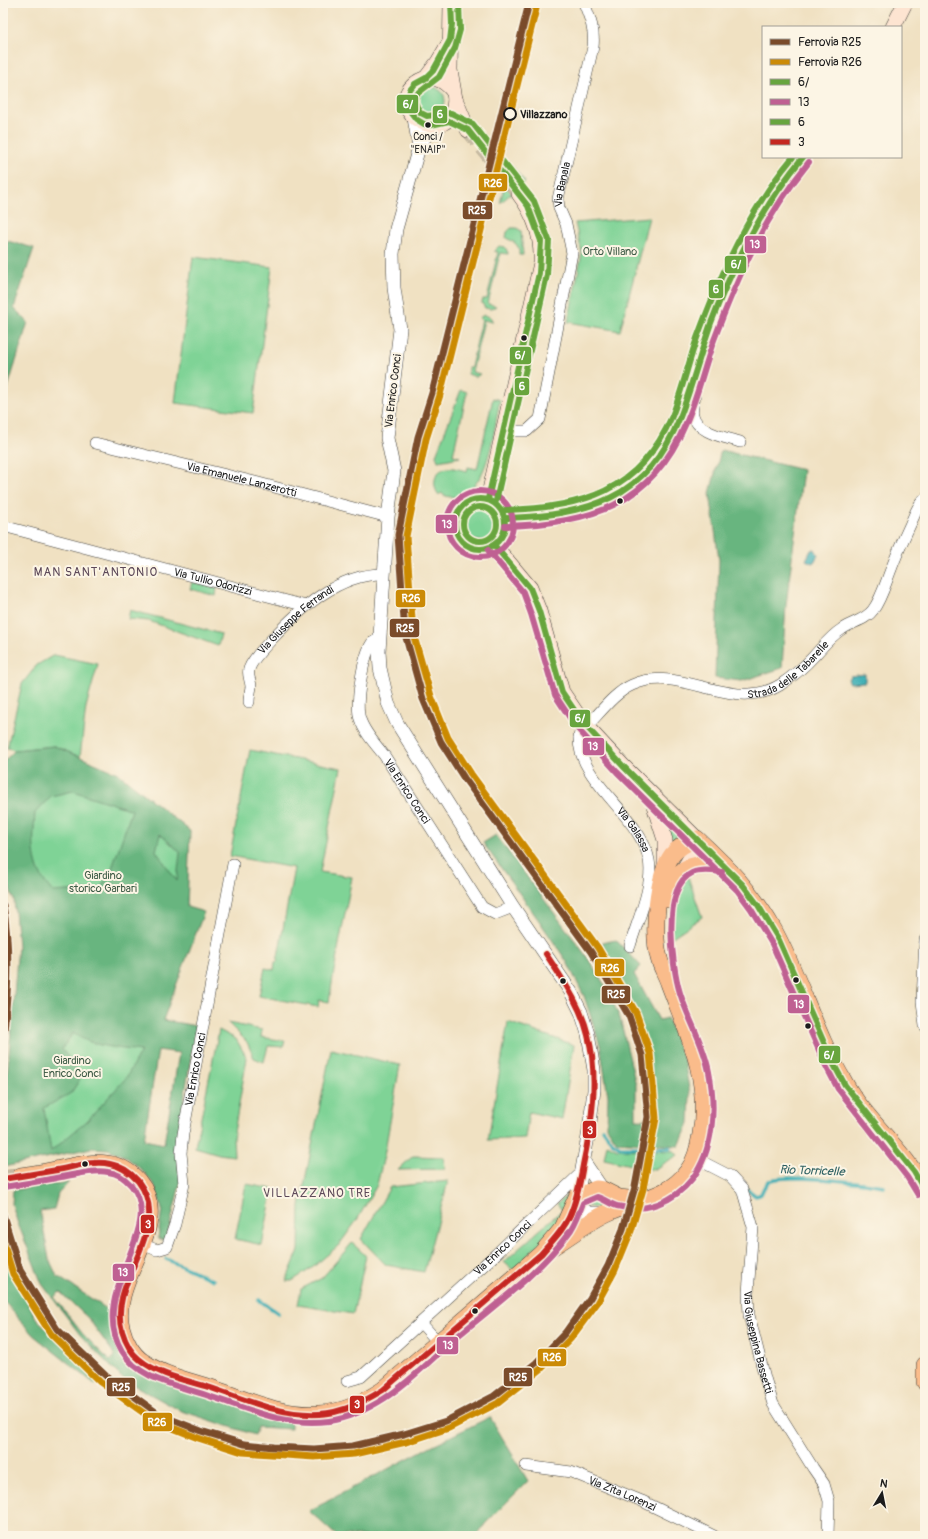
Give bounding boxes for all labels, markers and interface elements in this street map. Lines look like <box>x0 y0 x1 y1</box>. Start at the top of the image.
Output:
legend <box>762 26 902 158</box>
text: Ferrovia R25 <box>798 35 861 50</box>
text: Ferrovia R26 <box>798 55 862 70</box>
text: 6/ <box>798 75 809 90</box>
line badge: 6/ <box>396 94 419 114</box>
text: 13 <box>798 95 810 110</box>
text: 6/ <box>403 98 413 111</box>
line badge: 6 <box>432 105 448 124</box>
marker: Villazzano <box>503 107 517 121</box>
text: 6 <box>437 108 444 121</box>
place label: Villazzano <box>520 108 568 121</box>
text: 6 <box>798 115 805 130</box>
marker: Conci / "ENAIP" <box>423 120 433 130</box>
place label: Conci / "ENAIP" <box>410 131 446 156</box>
text: 3 <box>798 135 805 150</box>
street label: Via Banala <box>551 160 573 208</box>
line badge: R26 <box>478 173 508 192</box>
text: R26 <box>484 177 503 190</box>
line badge: R25 <box>462 201 493 220</box>
text: R25 <box>468 204 486 217</box>
line badge: 13 <box>744 235 767 254</box>
text: 13 <box>750 238 760 251</box>
park label: Orto Villano <box>583 245 637 258</box>
line badge: 6/ <box>724 255 747 274</box>
text: 6/ <box>731 258 741 271</box>
line badge: 6 <box>708 279 724 299</box>
text: 6 <box>713 283 720 296</box>
unlabelled marker <box>519 333 529 343</box>
line badge: 6/ <box>509 346 532 365</box>
text: 6/ <box>515 349 525 362</box>
street label: Via Enrico Conci <box>382 353 404 429</box>
line badge: 6 <box>514 377 530 396</box>
text: 6 <box>519 380 526 393</box>
street label: Via Emanuele Lanzerotti <box>185 459 298 499</box>
unlabelled marker <box>615 496 625 506</box>
line badge: 13 <box>435 514 458 534</box>
text: 13 <box>442 518 452 531</box>
district label: MAN SANT'ANTONIO <box>34 565 158 580</box>
street label: Via Tullio Odorizzi <box>172 565 253 598</box>
street label: Via Giuseppe Ferrandi <box>255 582 336 657</box>
line badge: R26 <box>395 589 426 608</box>
text: R26 <box>402 592 421 605</box>
line badge: R25 <box>389 618 420 638</box>
text: R25 <box>396 622 414 635</box>
street label: Strada delle Tabarelle <box>747 637 832 701</box>
line badge: 6/ <box>569 709 591 728</box>
text: 6/ <box>575 712 585 725</box>
line badge: 13 <box>582 737 605 756</box>
text: 13 <box>588 740 598 753</box>
street label: Via Enrico Conci <box>382 756 433 826</box>
street label: Via Galassa <box>614 804 653 854</box>
park label: Giardino storico Garbari <box>69 869 137 895</box>
line badge: R26 <box>594 958 625 977</box>
text: R26 <box>601 962 620 975</box>
unlabelled marker <box>791 975 801 985</box>
unlabelled marker <box>558 976 568 986</box>
line badge: R25 <box>601 985 631 1004</box>
text: R25 <box>607 988 625 1001</box>
line badge: 13 <box>787 994 810 1014</box>
text: 13 <box>794 998 804 1011</box>
unlabelled marker <box>803 1021 813 1031</box>
street label: Via Enrico Conci <box>182 1032 208 1107</box>
line badge: 6/ <box>818 1045 841 1064</box>
text: 6/ <box>824 1049 834 1062</box>
park label: Giardino Enrico Conci <box>43 1054 101 1080</box>
line badge: 3 <box>582 1120 597 1139</box>
text: 3 <box>587 1124 593 1137</box>
unlabelled marker <box>80 1159 90 1169</box>
water label: Rio Torricelle <box>779 1162 846 1180</box>
district label: VILLAZZANO TRE <box>263 1186 371 1201</box>
line badge: 3 <box>140 1214 155 1234</box>
text: 3 <box>145 1218 151 1231</box>
street label: Via Enrico Conci <box>471 1218 534 1278</box>
line badge: 13 <box>112 1263 135 1282</box>
text: 13 <box>118 1266 128 1279</box>
street label: Via Giuseppina Bassetti <box>741 1291 776 1395</box>
unlabelled marker <box>470 1306 480 1316</box>
line badge: 13 <box>436 1336 459 1355</box>
text: 13 <box>443 1339 453 1352</box>
line badge: R26 <box>537 1348 567 1367</box>
text: R26 <box>543 1351 562 1364</box>
line badge: R25 <box>503 1367 533 1387</box>
text: R25 <box>509 1371 527 1384</box>
line badge: R25 <box>106 1377 136 1397</box>
text: R25 <box>112 1381 130 1394</box>
line badge: 3 <box>349 1395 365 1414</box>
text: 3 <box>354 1398 360 1411</box>
line badge: R26 <box>142 1412 173 1432</box>
text: R26 <box>148 1416 167 1429</box>
street label: Via Zita Lorenzi <box>586 1473 659 1513</box>
north arrow <box>862 1473 902 1513</box>
text: N <box>879 1477 889 1491</box>

